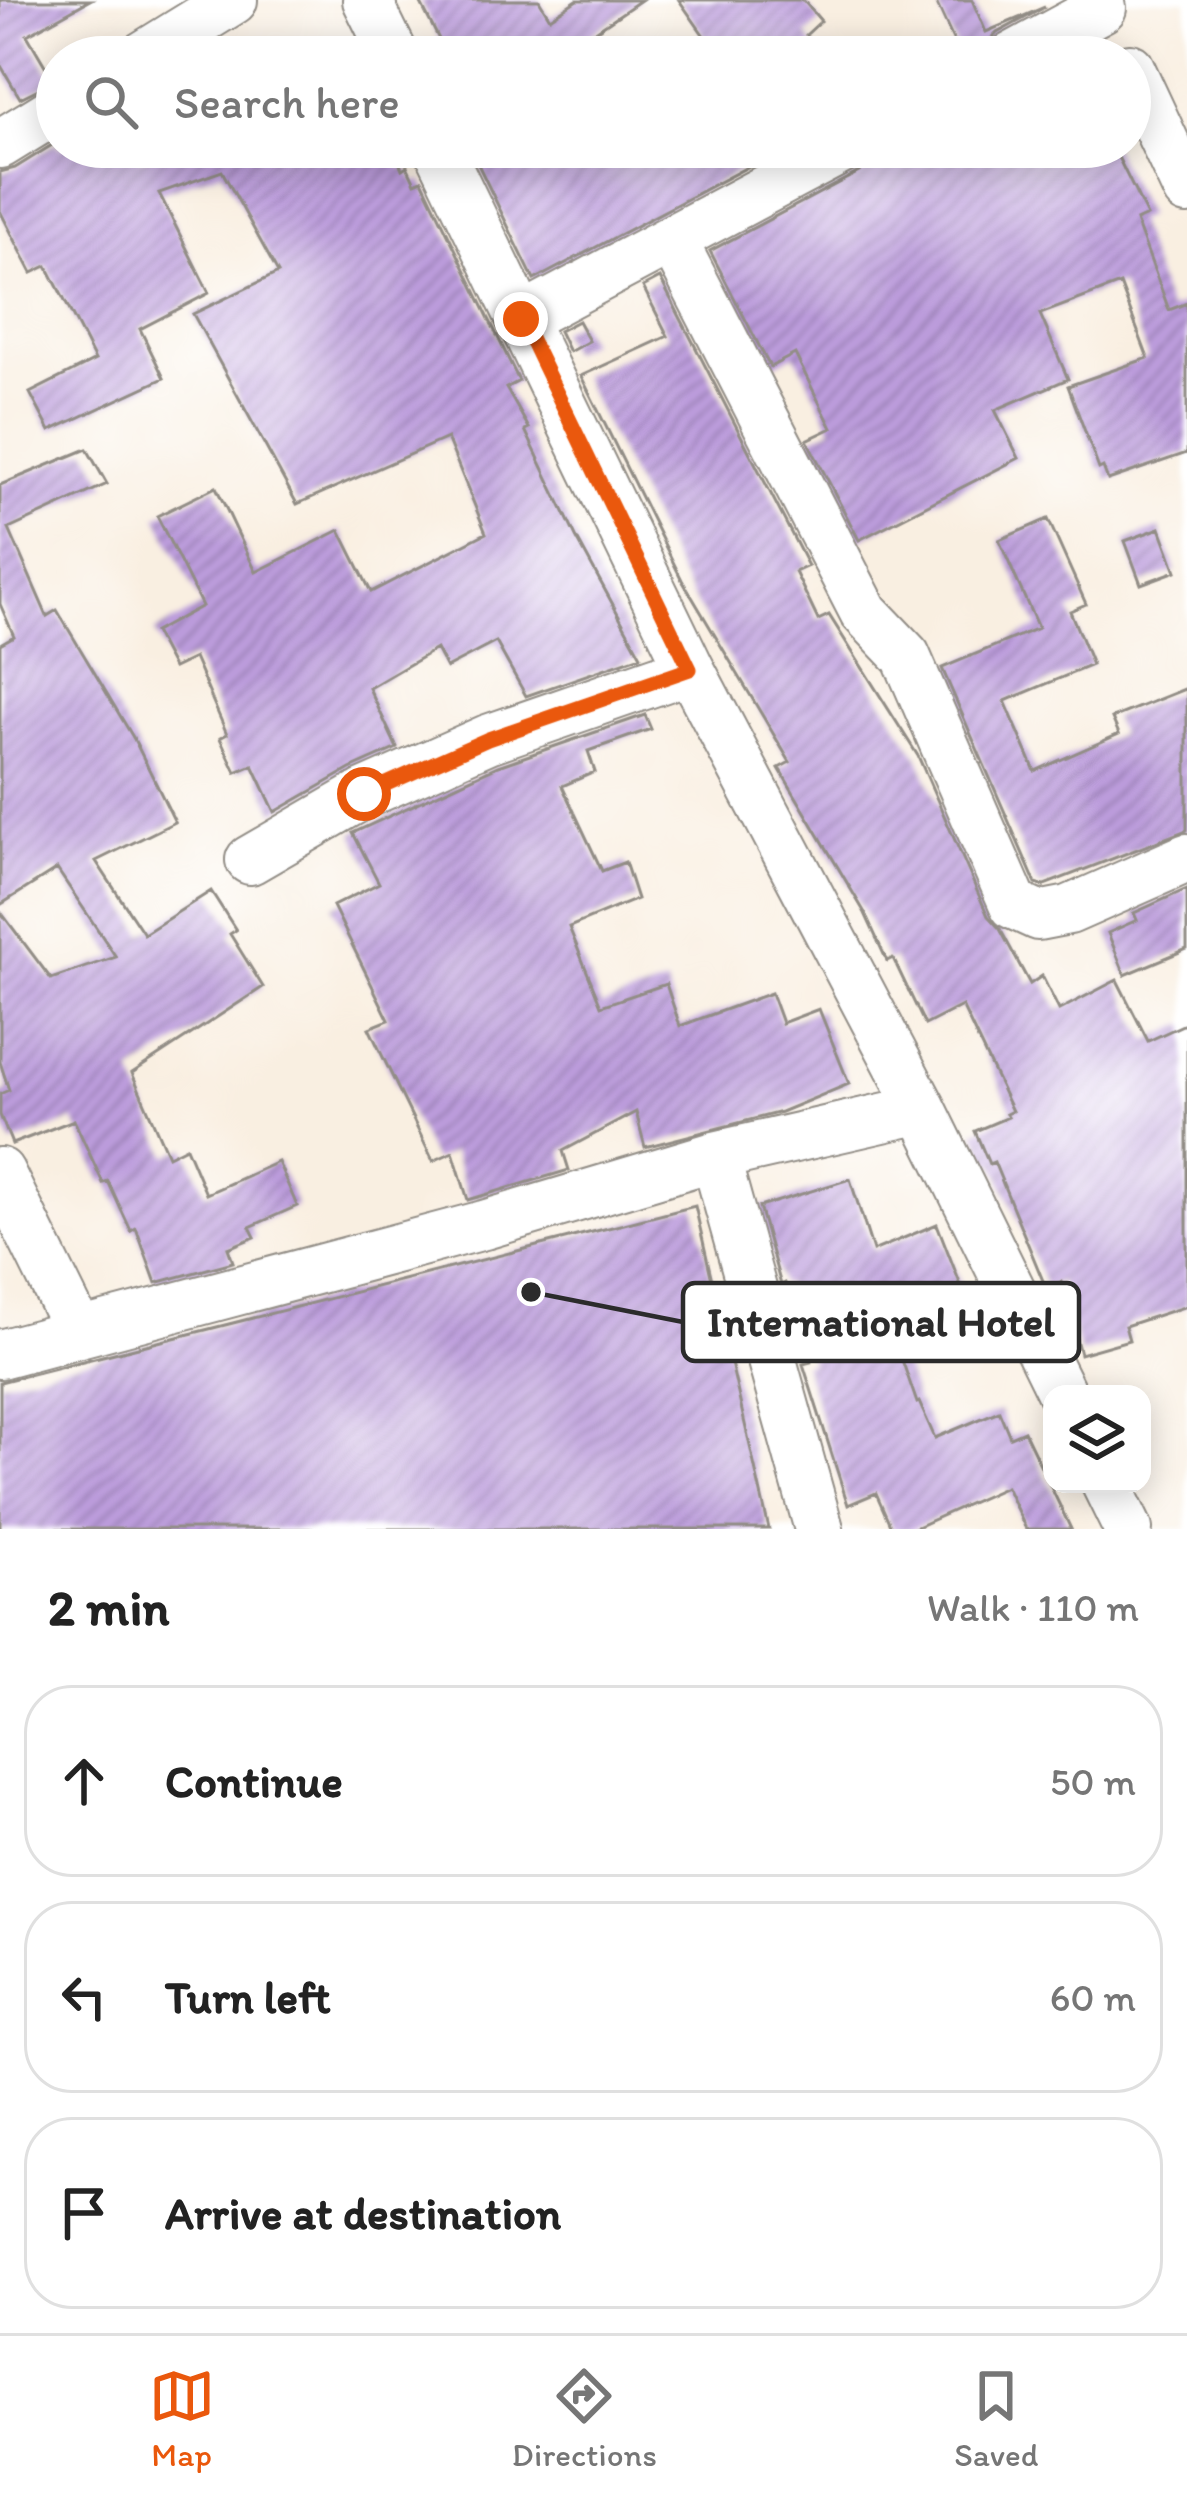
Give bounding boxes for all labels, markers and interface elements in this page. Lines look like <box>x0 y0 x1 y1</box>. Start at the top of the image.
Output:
search box <box>36 36 1151 168</box>
icon: search <box>78 69 144 135</box>
text: Search here <box>174 75 400 129</box>
route end <box>494 292 548 346</box>
route start <box>337 767 391 821</box>
callout: International Hotel <box>683 1283 1079 1361</box>
text: International Hotel <box>707 1296 1055 1347</box>
map controls <box>1043 1385 1151 1493</box>
button: layers <box>1043 1385 1151 1493</box>
text: 2 min <box>48 1577 169 1638</box>
text: Walk · 110 m <box>927 1584 1139 1631</box>
icon: ahead <box>51 1748 117 1814</box>
text: Continue <box>165 1754 343 1808</box>
text: 50 m <box>1050 1758 1136 1805</box>
icon: left <box>51 1964 117 2030</box>
text: Turn left <box>165 1970 331 2024</box>
text: 60 m <box>1050 1974 1136 2021</box>
icon: arrive <box>51 2180 117 2246</box>
text: Arrive at destination <box>165 2186 561 2240</box>
tab: Map <box>149 2363 215 2474</box>
tab: Directions <box>512 2363 657 2474</box>
tab: Saved <box>954 2363 1038 2474</box>

